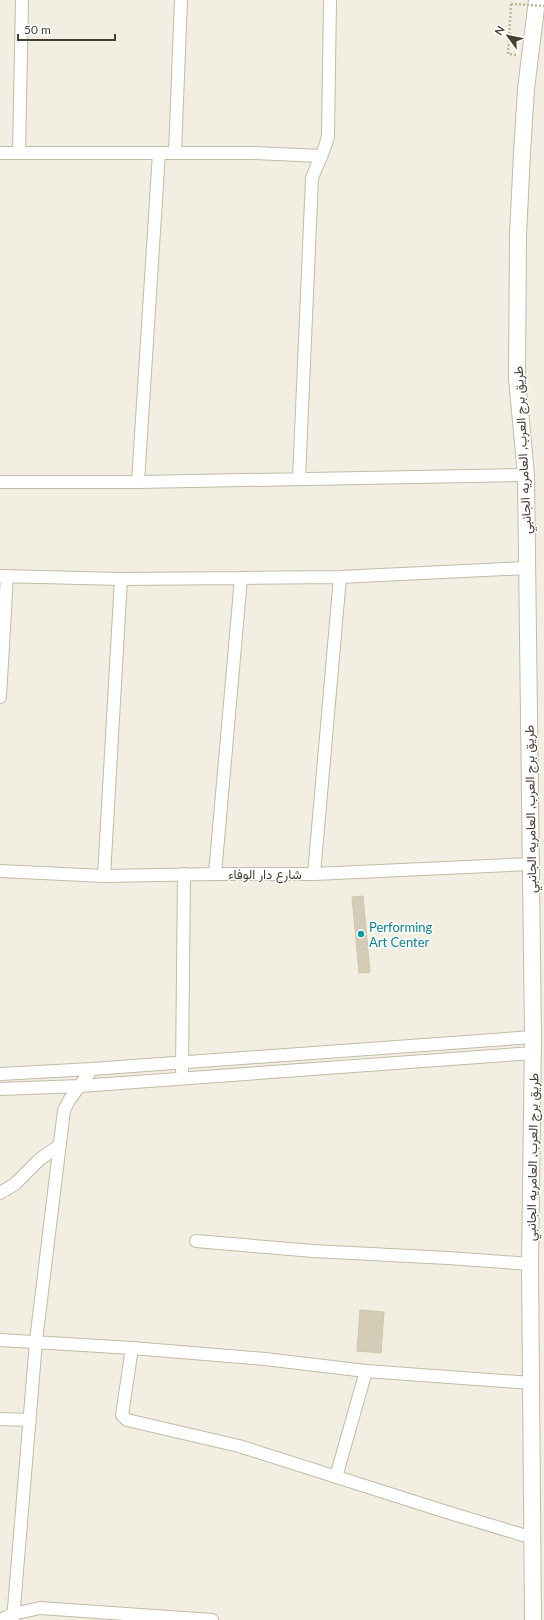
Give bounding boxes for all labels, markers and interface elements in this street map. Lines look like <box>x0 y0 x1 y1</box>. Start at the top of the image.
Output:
scale bar <box>18 16 115 42</box>
north arrow <box>488 16 528 56</box>
text: 50 m <box>24 22 51 37</box>
text: N <box>491 23 507 37</box>
street label: طريق برج العرب, العامريه الجانبي <box>510 365 537 534</box>
street label: طريق برج العرب, العامريه الجانبي <box>521 725 542 893</box>
street label: شارع دار الوفاء <box>228 866 302 884</box>
place label: Performing Art Center <box>369 919 433 950</box>
marker: Performing Art Center <box>356 929 366 939</box>
street label: طريق برج العرب, العامريه الجانبي <box>523 1073 544 1241</box>

